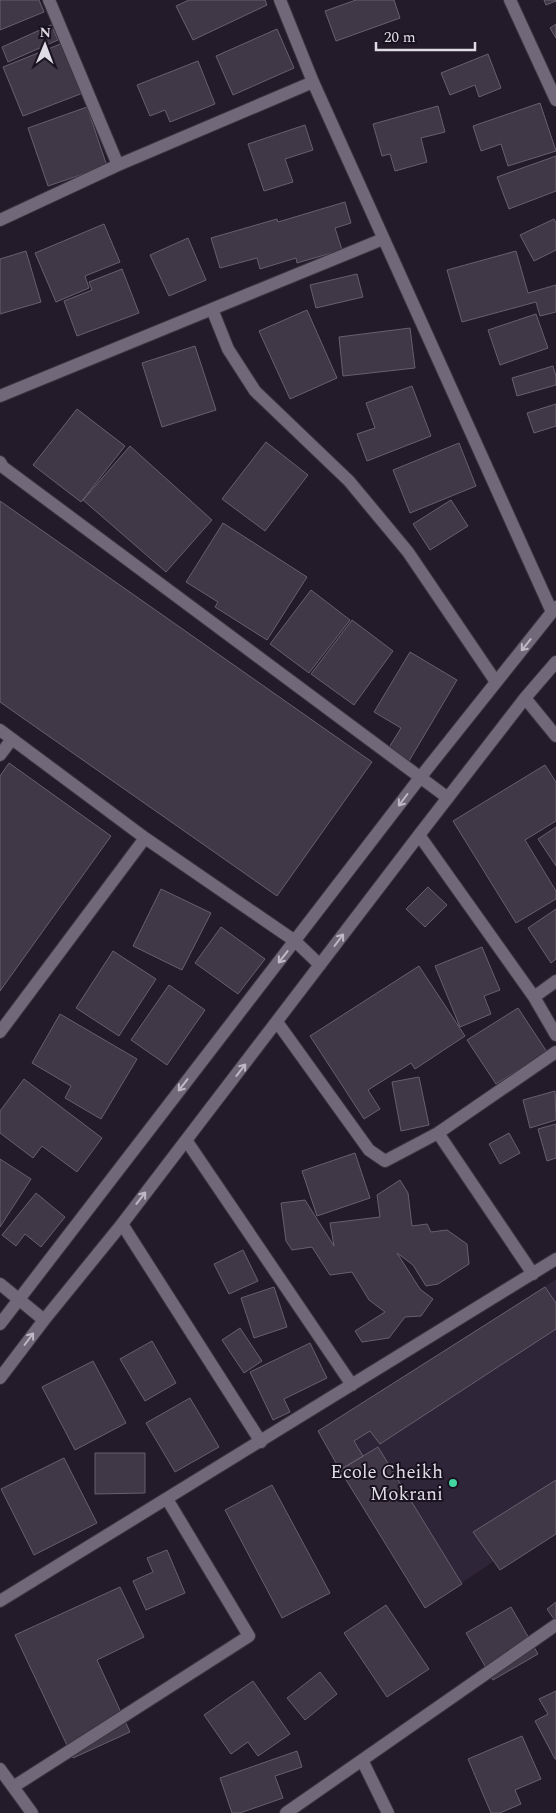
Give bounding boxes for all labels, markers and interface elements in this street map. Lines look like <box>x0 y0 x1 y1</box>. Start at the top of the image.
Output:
north arrow <box>20 20 70 70</box>
scale bar <box>376 20 475 52</box>
text: N <box>39 22 51 43</box>
text: 20 m <box>384 26 416 49</box>
one-way arrow <box>520 638 531 651</box>
one-way arrow <box>398 793 408 807</box>
one-way arrow <box>334 933 344 947</box>
one-way arrow <box>277 950 288 963</box>
one-way arrow <box>235 1063 246 1076</box>
one-way arrow <box>178 1079 189 1092</box>
one-way arrow <box>136 1192 147 1205</box>
one-way arrow <box>24 1333 35 1346</box>
place label: Ecole Cheikh Mokrani <box>330 1458 443 1509</box>
marker: Ecole Cheikh Mokrani <box>447 1477 459 1489</box>

